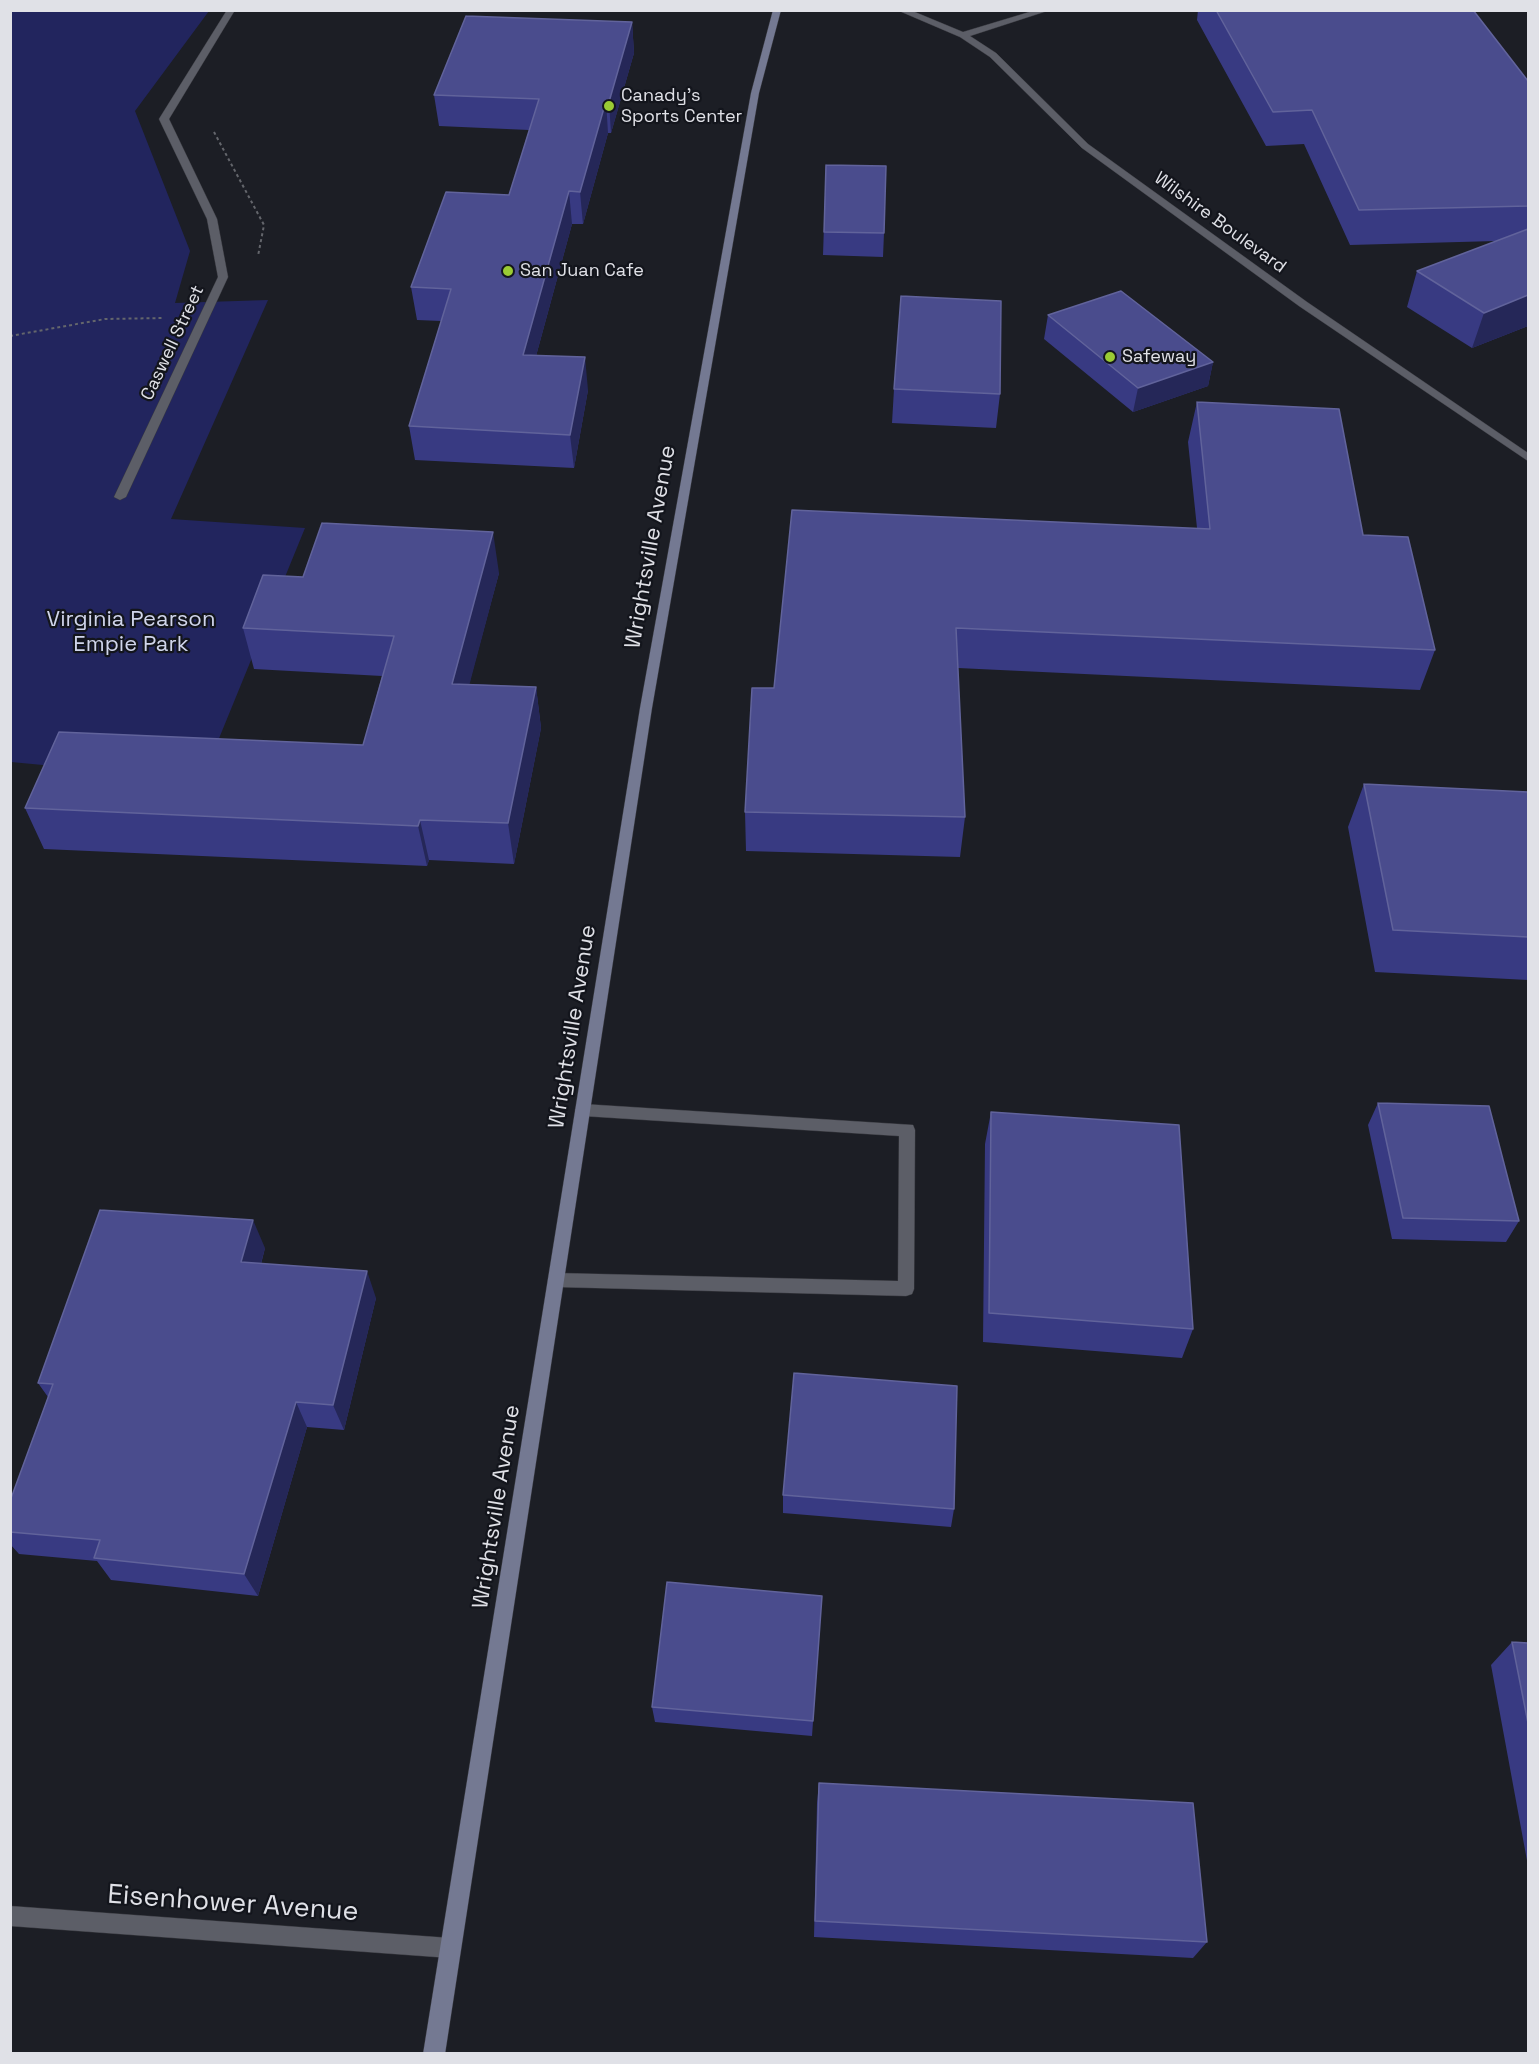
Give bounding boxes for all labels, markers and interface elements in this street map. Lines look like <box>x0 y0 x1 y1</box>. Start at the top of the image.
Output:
place label: Canady's Sports Center <box>621 85 742 128</box>
marker: Canady's Sports Center <box>602 99 616 113</box>
street label: Wilshire Boulevard <box>1150 168 1290 278</box>
place label: San Juan Cafe <box>520 260 644 282</box>
marker: San Juan Cafe <box>501 264 515 278</box>
street label: Caswell Street <box>137 282 209 404</box>
place label: Safeway <box>1122 346 1196 368</box>
marker: Safeway <box>1103 350 1117 364</box>
street label: Wrightsville Avenue <box>620 443 682 651</box>
park label: Virginia Pearson Empie Park <box>47 607 215 658</box>
street label: Wrightsville Avenue <box>544 923 602 1131</box>
street label: Wrightsville Avenue <box>468 1403 526 1611</box>
street label: Eisenhower Avenue <box>106 1879 360 1929</box>

